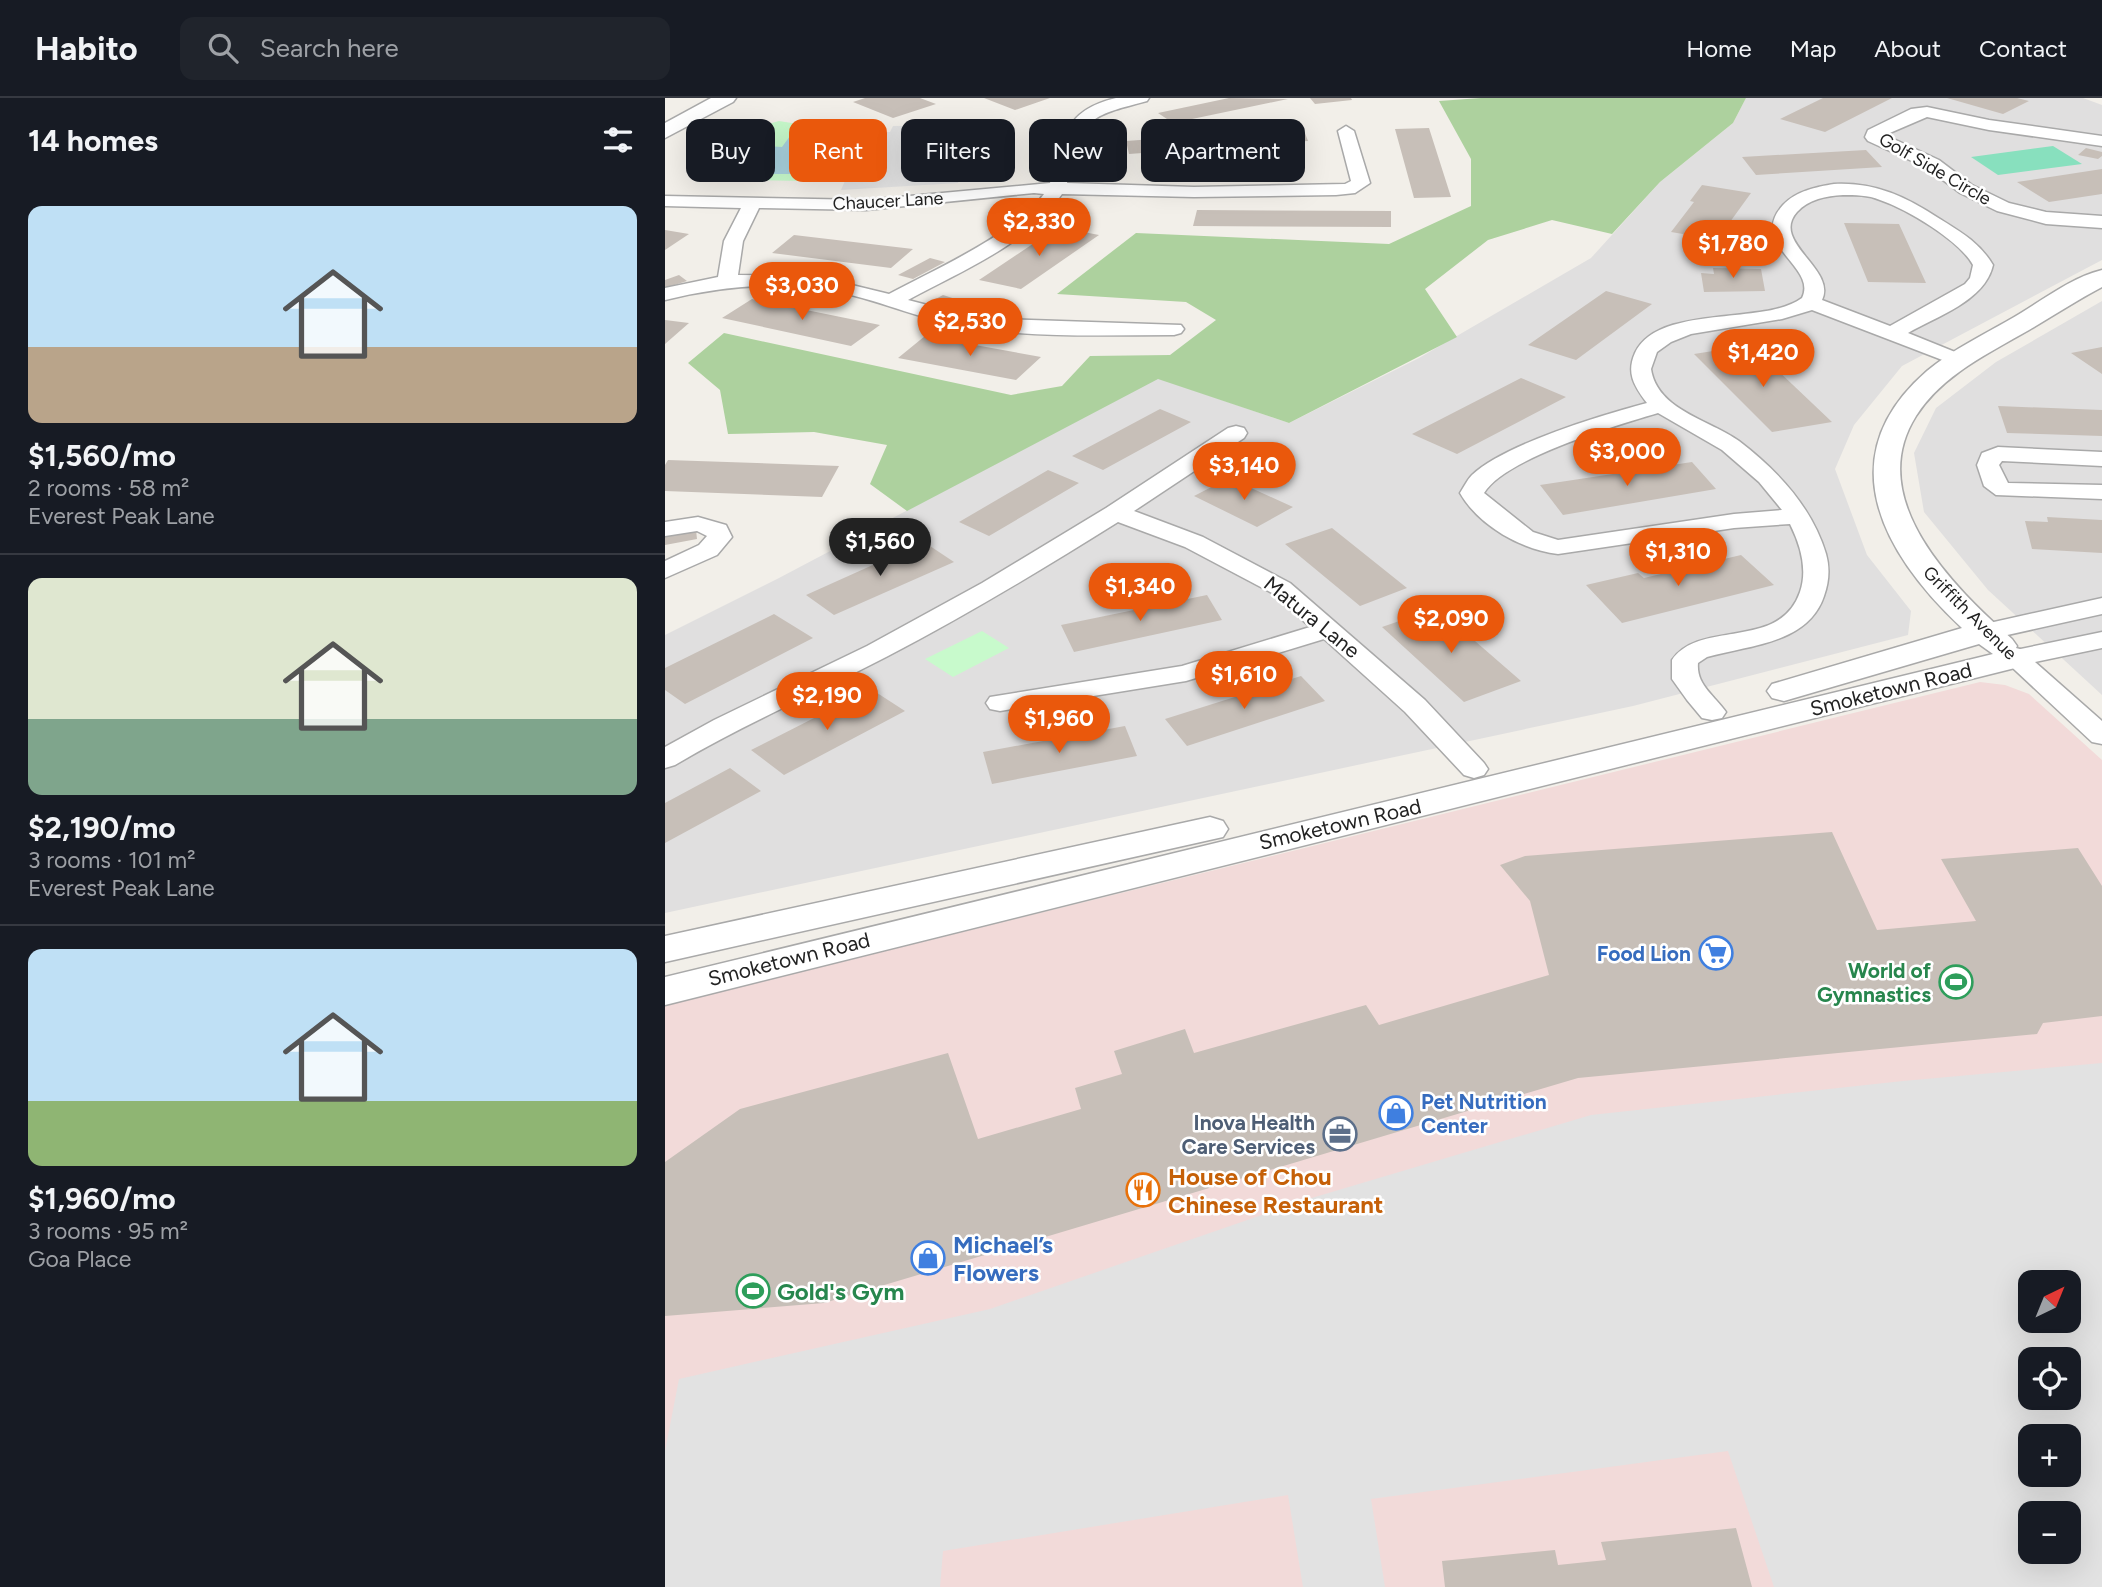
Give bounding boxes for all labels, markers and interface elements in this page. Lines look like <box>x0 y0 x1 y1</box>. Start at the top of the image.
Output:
search box <box>180 17 670 80</box>
text: Habito <box>35 29 138 68</box>
icon: search <box>204 29 242 67</box>
text: Search here <box>260 32 399 64</box>
text: Home <box>1686 34 1752 63</box>
text: Map <box>1790 34 1836 63</box>
text: About <box>1874 34 1941 63</box>
text: Contact <box>1979 34 2067 63</box>
chip: Buy <box>686 119 775 182</box>
chip: Rent <box>789 119 887 182</box>
chip: Filters <box>901 119 1015 182</box>
chip: New <box>1029 119 1127 182</box>
chip: Apartment <box>1141 119 1305 182</box>
icon: filters <box>599 121 637 159</box>
text: 14 homes <box>28 122 158 159</box>
street label: Golf Side Circle <box>1875 128 1995 210</box>
street label: Chaucer Lane <box>832 187 944 215</box>
pin: $2,330 <box>982 198 1096 258</box>
text: $2,330 <box>1003 207 1075 235</box>
pin: $1,780 <box>1676 220 1790 280</box>
text: $1,780 <box>1698 229 1768 257</box>
icon: home <box>270 251 396 377</box>
pin: $3,030 <box>745 262 859 322</box>
text: $3,030 <box>765 271 839 299</box>
pin: $2,530 <box>913 299 1027 358</box>
text: $2,530 <box>933 307 1007 335</box>
pin: $1,420 <box>1706 330 1820 389</box>
text: $1,420 <box>1727 338 1799 366</box>
pin: $3,000 <box>1570 428 1684 488</box>
text: $1,560/mo <box>28 437 176 474</box>
text: $3,000 <box>1589 437 1665 465</box>
pin: $3,140 <box>1187 442 1301 502</box>
text: $3,140 <box>1209 451 1279 479</box>
text: 2 rooms · 58 m² <box>28 474 189 502</box>
text: Everest Peak Lane <box>28 502 215 530</box>
pin: $1,560 <box>823 518 937 578</box>
text: $1,560 <box>845 527 915 555</box>
pin: $1,310 <box>1621 528 1735 588</box>
text: $1,310 <box>1645 537 1711 565</box>
street label: Griffith Avenue <box>1919 562 2022 665</box>
pin: $1,340 <box>1083 564 1197 623</box>
street label: Matura Lane <box>1259 571 1365 663</box>
text: $1,340 <box>1105 572 1175 600</box>
pin: $2,090 <box>1394 596 1508 655</box>
text: $2,090 <box>1413 604 1489 632</box>
icon: home <box>270 623 396 749</box>
pin: $1,610 <box>1187 652 1301 711</box>
street label: Smoketown Road <box>1808 657 1974 721</box>
text: $1,610 <box>1211 660 1277 688</box>
pin: $2,190 <box>770 672 884 732</box>
text: $2,190 <box>792 681 862 709</box>
pin: $1,960 <box>1002 696 1116 755</box>
text: $1,960 <box>1024 704 1094 732</box>
street label: Smoketown Road <box>1256 793 1424 855</box>
text: $2,190/mo <box>28 809 176 846</box>
text: 3 rooms · 101 m² <box>28 846 195 874</box>
text: Everest Peak Lane <box>28 874 215 902</box>
street label: Smoketown Road <box>706 927 872 991</box>
supermarket icon: Food Lion <box>1697 934 1735 972</box>
place label: Food Lion <box>1597 941 1691 966</box>
place label: World of Gymnastics <box>1817 958 1932 1007</box>
sports icon: World of Gymnastics <box>1937 963 1975 1001</box>
icon: home <box>270 994 396 1120</box>
place label: Pet Nutrition Center <box>1421 1089 1547 1138</box>
shop icon: Pet Nutrition Center <box>1377 1094 1415 1132</box>
place label: Inova Health Care Services <box>1182 1110 1315 1159</box>
office icon: Inova Health Care Services <box>1321 1115 1359 1153</box>
place label: House of Chou Chinese Restaurant <box>1168 1162 1383 1219</box>
restaurant icon: House of Chou Chinese Restaurant <box>1124 1171 1162 1209</box>
text: $1,960/mo <box>28 1180 176 1217</box>
text: 3 rooms · 95 m² <box>28 1217 188 1245</box>
place label: Michael’s Flowers <box>953 1230 1053 1287</box>
shop icon: Michael’s Flowers <box>909 1239 947 1277</box>
text: Goa Place <box>28 1245 131 1273</box>
north arrow <box>2018 1270 2081 1334</box>
map controls <box>2018 1270 2081 1564</box>
sports icon: Gold's Gym <box>734 1272 772 1310</box>
place label: Gold's Gym <box>777 1277 904 1306</box>
button: locate <box>2018 1347 2081 1410</box>
button: + <box>2018 1424 2081 1487</box>
button: − <box>2018 1501 2081 1564</box>

